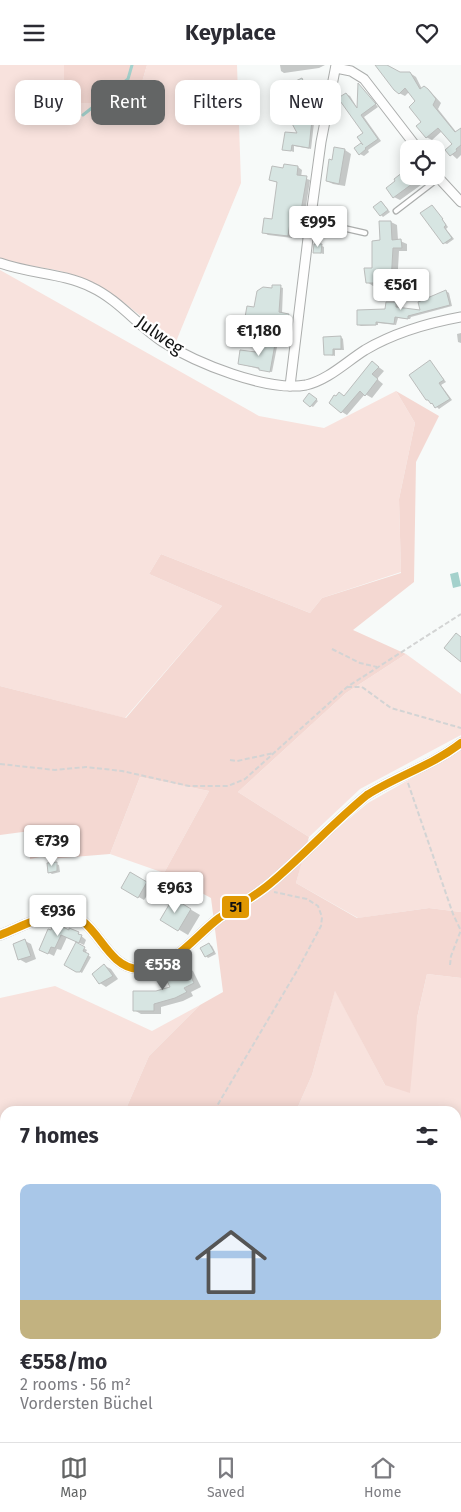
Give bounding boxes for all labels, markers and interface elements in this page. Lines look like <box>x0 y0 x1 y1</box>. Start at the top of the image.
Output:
icon: menu <box>20 19 48 47</box>
text: Keyplace <box>185 19 276 46</box>
icon: heart <box>413 19 441 47</box>
chip: Buy <box>15 80 81 125</box>
chip: Rent <box>91 80 165 125</box>
chip: Filters <box>175 80 260 125</box>
chip: New <box>270 80 341 125</box>
map controls <box>400 140 445 185</box>
button: locate <box>400 140 445 185</box>
pin: €995 <box>288 205 348 248</box>
text: €995 <box>300 212 336 231</box>
pin: €561 <box>371 269 431 311</box>
text: €561 <box>384 275 418 294</box>
street label: Julweg <box>132 311 189 360</box>
pin: €1,180 <box>218 315 300 357</box>
text: €1,180 <box>237 321 281 340</box>
pin: €739 <box>22 825 82 867</box>
text: €739 <box>35 831 69 850</box>
pin: €963 <box>145 871 205 914</box>
text: €963 <box>157 878 193 897</box>
pin: €936 <box>28 895 88 937</box>
line badge: 51 <box>221 895 250 919</box>
text: 51 <box>229 899 243 916</box>
text: €936 <box>40 901 76 920</box>
pin: €558 <box>133 949 193 991</box>
text: €558 <box>145 955 181 974</box>
icon: filters <box>413 1122 441 1150</box>
text: 7 homes <box>20 1123 99 1149</box>
icon: home <box>186 1217 276 1307</box>
text: €558/mo <box>20 1349 107 1375</box>
text: 2 rooms · 56 m² <box>20 1375 131 1394</box>
text: Vordersten Büchel <box>20 1394 153 1413</box>
tab: Map <box>60 1454 88 1501</box>
tab: Saved <box>207 1454 245 1501</box>
tab: Home <box>364 1454 401 1501</box>

